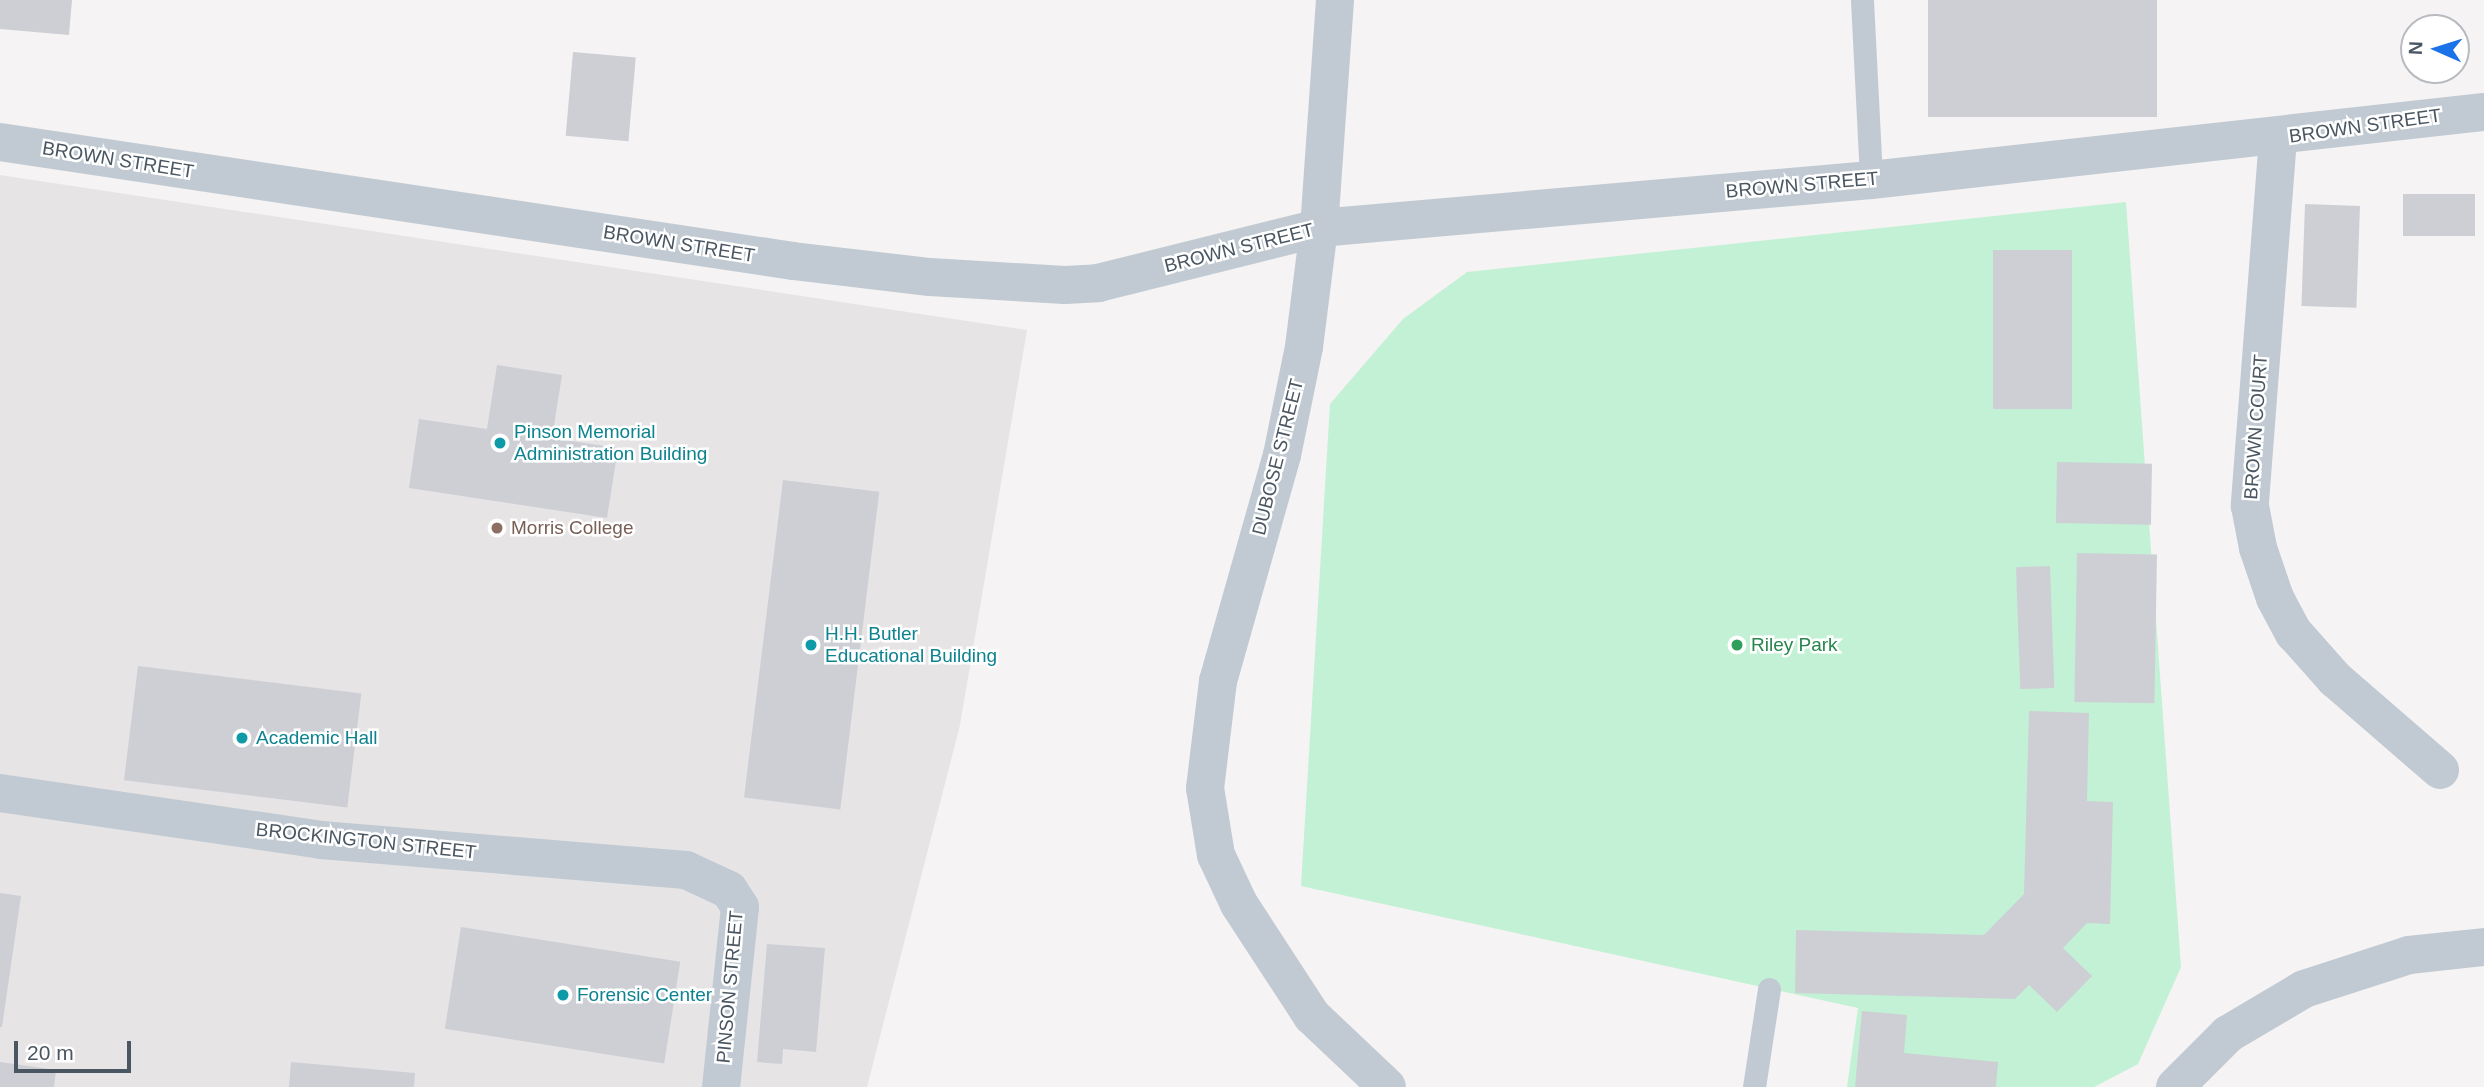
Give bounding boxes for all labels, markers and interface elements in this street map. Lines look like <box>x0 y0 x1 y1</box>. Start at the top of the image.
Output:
north arrow <box>2400 14 2470 84</box>
text: N <box>2405 41 2426 55</box>
street label: BROWN STREET <box>2288 104 2442 148</box>
street label: BROWN STREET <box>41 137 195 183</box>
street label: BROWN STREET <box>1725 167 1879 203</box>
street label: BROWN STREET <box>1162 218 1316 278</box>
street label: BROWN STREET <box>602 221 756 267</box>
street label: BROWN COURT <box>2240 354 2272 500</box>
street label: DUBOSE STREET <box>1248 376 1308 538</box>
place label: Pinson Memorial Administration Building <box>514 421 707 465</box>
marker: Pinson Memorial Administration Building <box>492 435 508 451</box>
place label: Morris College <box>511 517 633 539</box>
marker: Morris College <box>489 520 505 536</box>
place label: H.H. Butler Educational Building <box>825 623 997 667</box>
place label: Riley Park <box>1751 634 1838 656</box>
marker: H.H. Butler Educational Building <box>803 637 819 653</box>
marker: Riley Park <box>1729 637 1745 653</box>
place label: Academic Hall <box>256 727 377 749</box>
marker: Academic Hall <box>234 730 250 746</box>
street label: BROCKINGTON STREET <box>255 818 477 864</box>
street label: PINSON STREET <box>712 910 748 1064</box>
place label: Forensic Center <box>577 984 712 1006</box>
marker: Forensic Center <box>555 987 571 1003</box>
scale bar <box>18 1028 135 1072</box>
text: 20 m <box>27 1041 74 1064</box>

